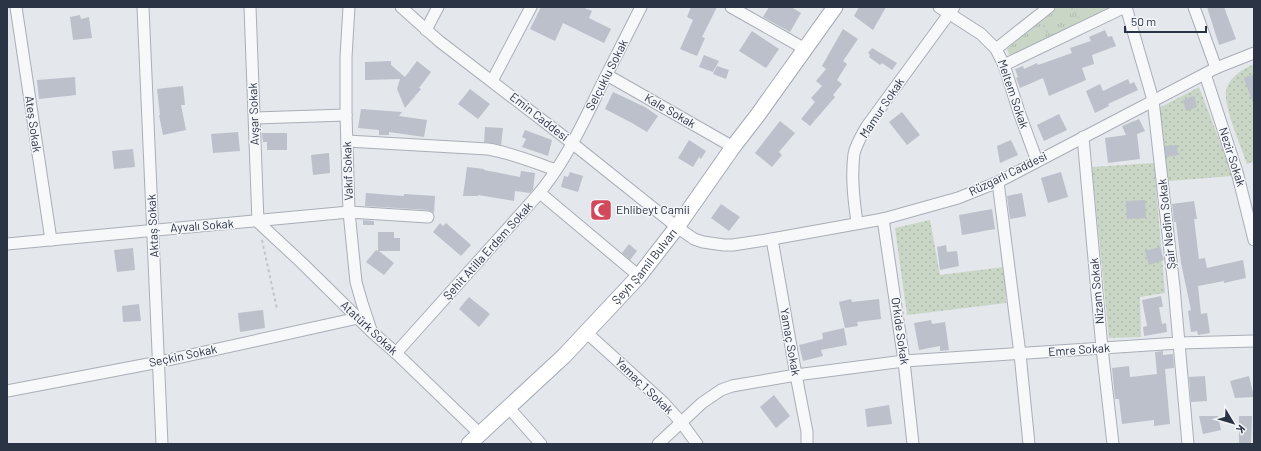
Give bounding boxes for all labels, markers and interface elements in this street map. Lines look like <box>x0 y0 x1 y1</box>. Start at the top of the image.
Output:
scale bar <box>1125 8 1206 34</box>
text: 50 m <box>1131 14 1156 28</box>
street label: Selçuklu Sokak <box>582 37 630 112</box>
street label: Meltem Sokak <box>996 57 1032 130</box>
street label: Mamur Sokak <box>856 75 906 140</box>
street label: Avşar Sokak <box>245 83 261 146</box>
street label: Emin Caddesi <box>507 89 572 143</box>
street label: Kale Sokak <box>642 90 699 130</box>
street label: Ateş Sokak <box>23 94 45 153</box>
street label: Nezir Sokak <box>1217 125 1249 188</box>
street label: Vakıf Sokak <box>339 141 355 201</box>
street label: Rüzgarlı Caddesi <box>966 148 1049 198</box>
street label: Şair Nedim Sokak <box>1154 178 1178 270</box>
street label: Aktaş Sokak <box>143 194 161 258</box>
mosque icon: Ehlibeyt Camii <box>588 197 614 223</box>
street label: Şehit Atilla Erdem Sokak <box>440 199 535 302</box>
place label: Ehlibeyt Camii <box>616 202 690 216</box>
street label: Ayvalı Sokak <box>170 216 234 234</box>
street label: Şeyh Şamil Bulvarı <box>608 225 679 307</box>
street label: Nizam Sokak <box>1086 257 1106 325</box>
street label: Orkide Sokak <box>889 296 913 365</box>
street label: Atatürk Sokak <box>338 297 401 357</box>
street label: Yamaç Sokak <box>778 307 804 377</box>
street label: Emre Sokak <box>1048 340 1110 358</box>
street label: Seçkin Sokak <box>147 341 218 369</box>
street label: Yamaç 1 Sokak <box>613 354 677 416</box>
north arrow <box>1213 403 1253 443</box>
text: K <box>1234 423 1249 436</box>

